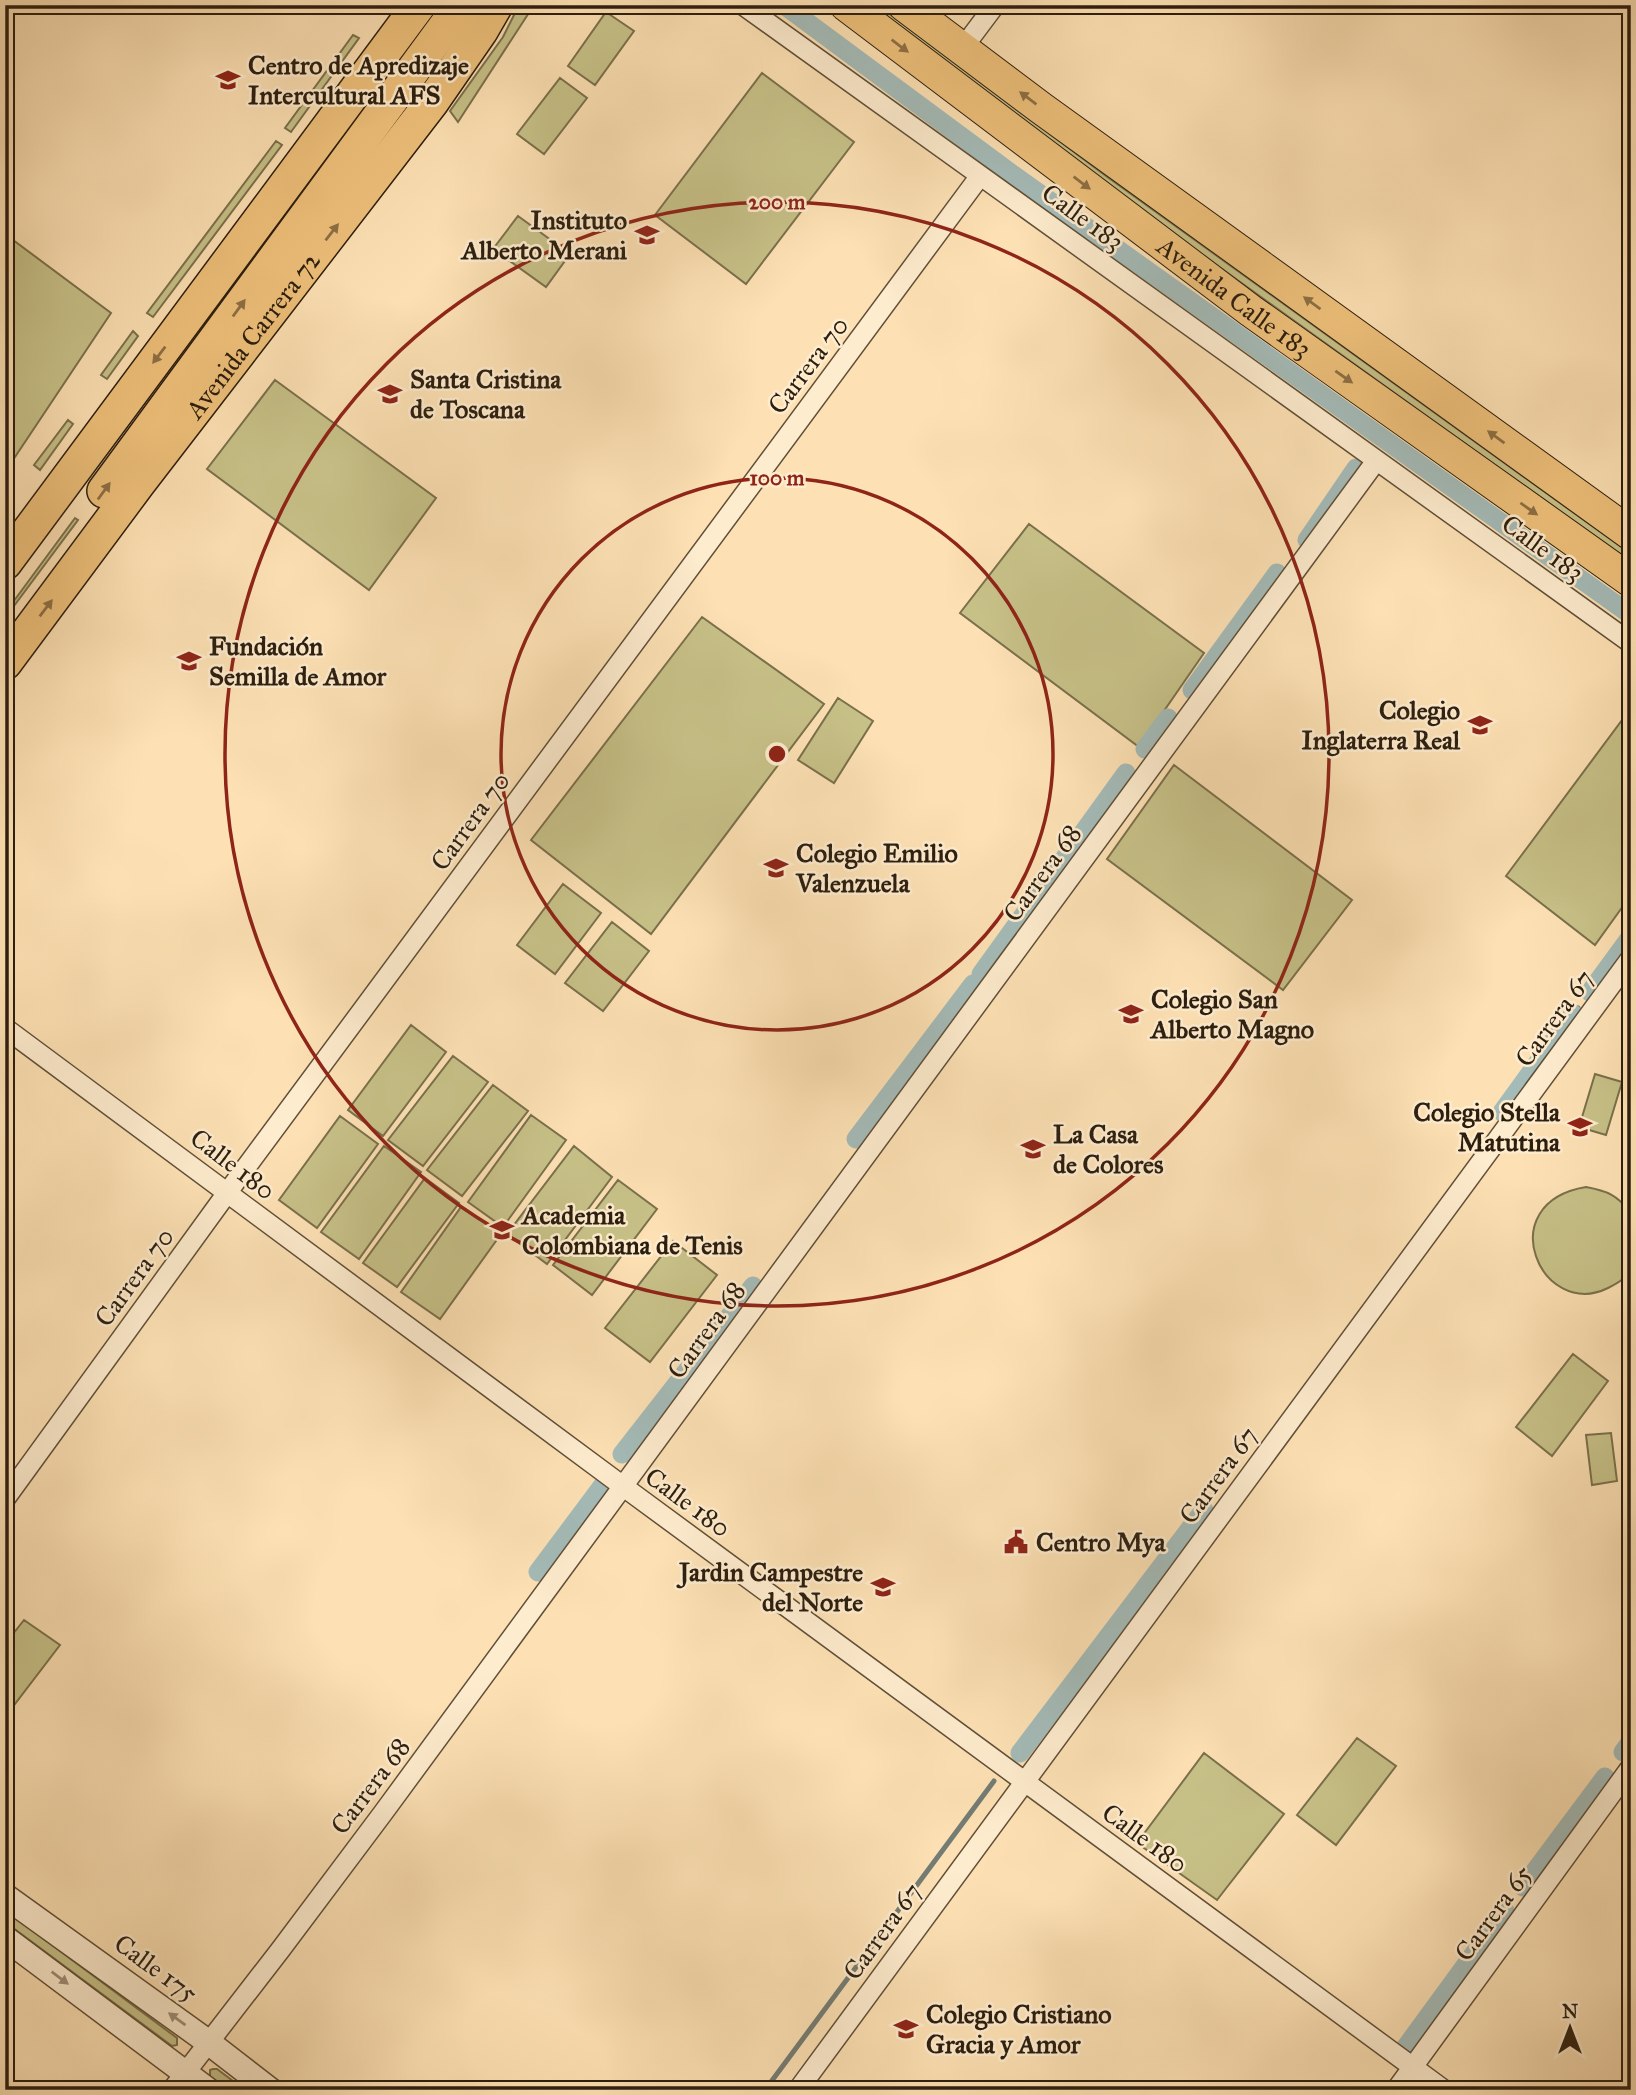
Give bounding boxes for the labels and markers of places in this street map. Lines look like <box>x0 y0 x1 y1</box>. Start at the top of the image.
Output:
place label: Centro de Apredizaje Intercultural AFS <box>248 49 469 111</box>
school or university icon: Centro de Apredizaje Intercultural AFS <box>214 66 242 94</box>
place label: Instituto Alberto Merani <box>460 204 628 266</box>
school or university icon: Instituto Alberto Merani <box>633 221 661 249</box>
place label: Santa Cristina de Toscana <box>410 363 562 425</box>
school or university icon: Santa Cristina de Toscana <box>376 380 404 408</box>
place label: Fundación Semilla de Amor <box>209 630 387 692</box>
school or university icon: Fundación Semilla de Amor <box>175 647 203 675</box>
place label: Colegio Inglaterra Real <box>1302 694 1461 757</box>
school or university icon: Colegio Inglaterra Real <box>1466 711 1494 739</box>
centre of rings <box>765 742 789 766</box>
place label: Colegio Emilio Valenzuela <box>795 837 958 899</box>
school or university icon: Colegio Emilio Valenzuela <box>762 854 790 882</box>
place label: Colegio San Alberto Magno <box>1149 983 1314 1046</box>
school or university icon: Colegio San Alberto Magno <box>1117 1000 1145 1028</box>
place label: Colegio Stella Matutina <box>1413 1096 1561 1158</box>
school or university icon: Colegio Stella Matutina <box>1566 1113 1594 1141</box>
place label: La Casa de Colores <box>1053 1118 1164 1180</box>
school or university icon: La Casa de Colores <box>1019 1135 1047 1163</box>
place label: Academia Colombiana de Tenis <box>520 1199 743 1261</box>
school or university icon: Academia Colombiana de Tenis <box>488 1216 516 1244</box>
place label: Centro Mya <box>1036 1526 1166 1558</box>
public building icon: Centro Mya <box>1002 1528 1030 1556</box>
place label: Jardin Campestre del Norte <box>676 1556 863 1618</box>
school or university icon: Jardin Campestre del Norte <box>869 1573 897 1601</box>
place label: Colegio Cristiano Gracia y Amor <box>926 1998 1112 2060</box>
school or university icon: Colegio Cristiano Gracia y Amor <box>892 2015 920 2043</box>

